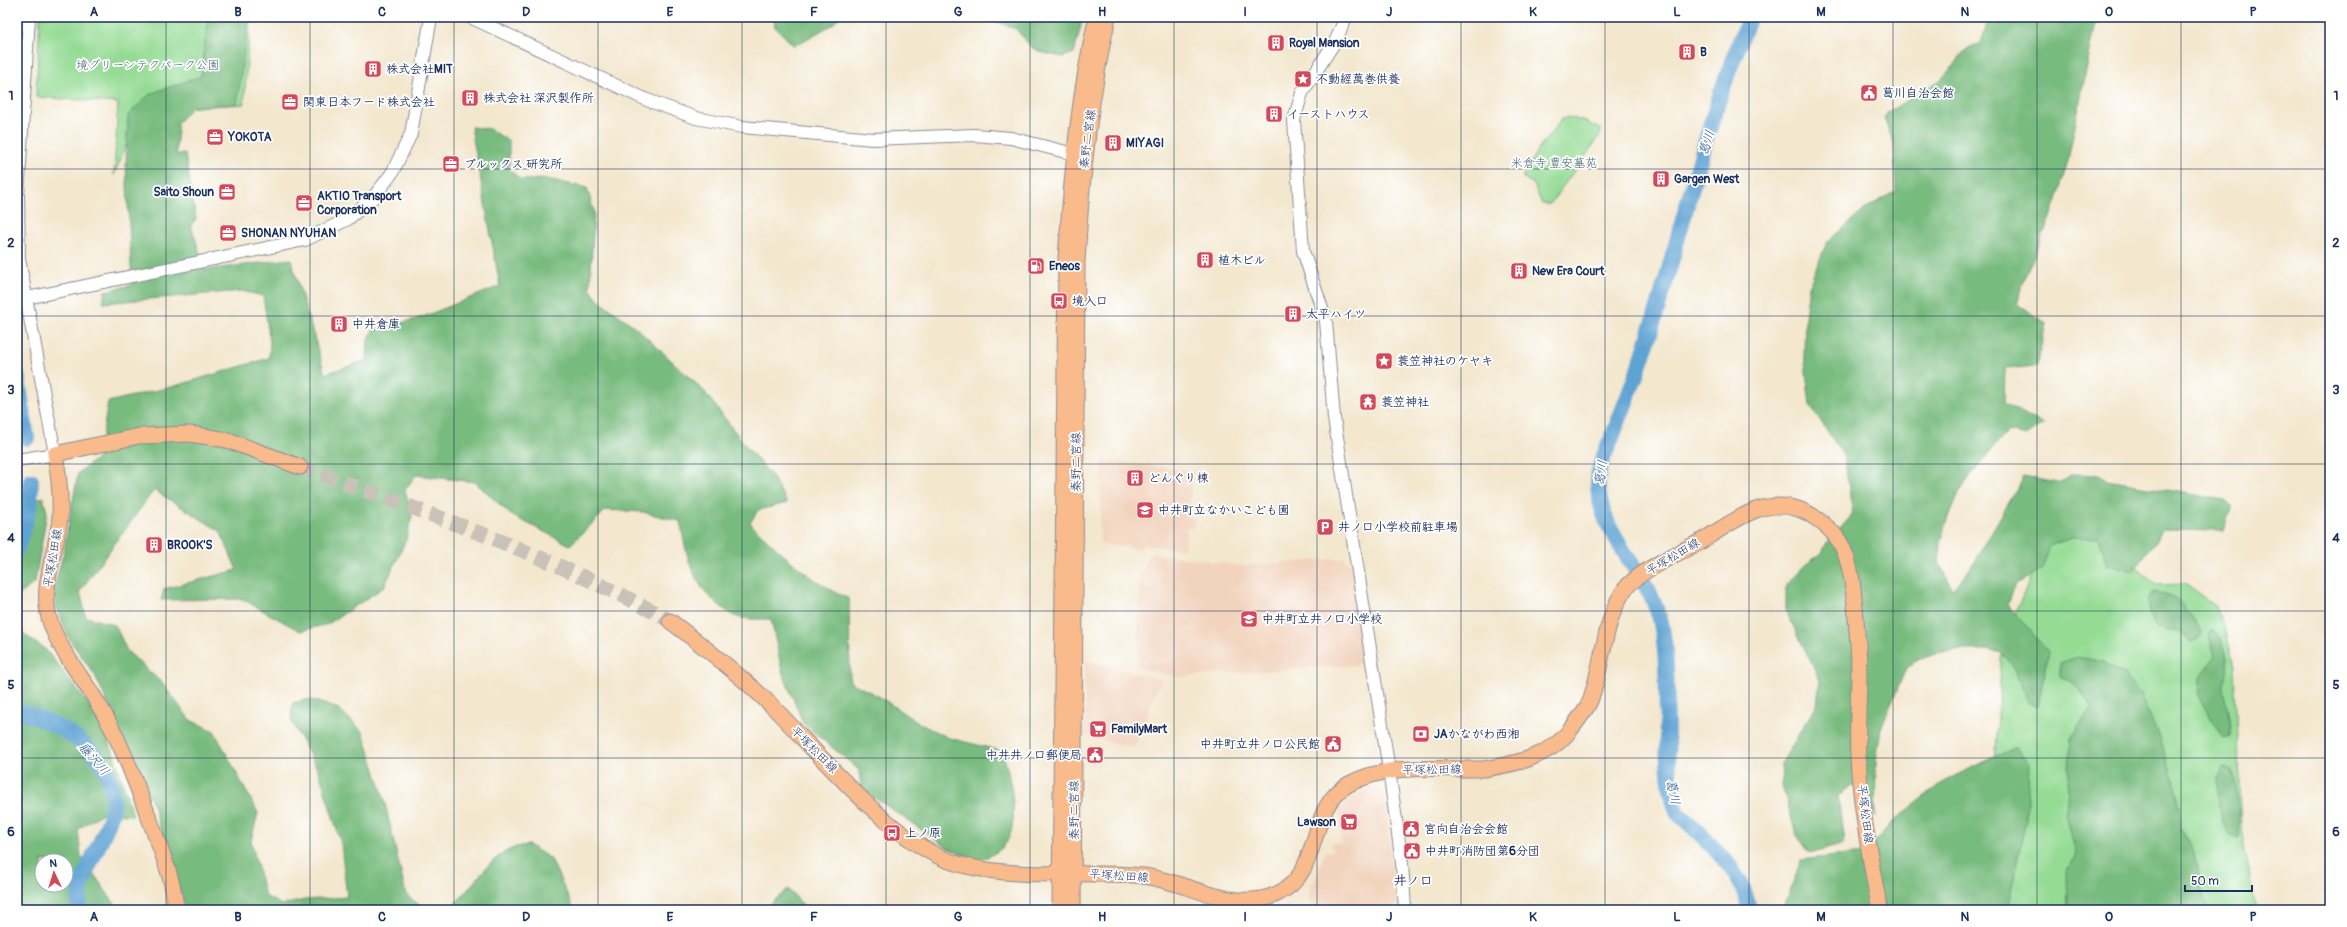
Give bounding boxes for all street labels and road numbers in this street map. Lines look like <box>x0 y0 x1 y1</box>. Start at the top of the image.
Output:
street label: 秦野二宮線 <box>1077 108 1099 170</box>
street label: 秦野二宮線 <box>1069 432 1084 492</box>
street label: 平塚松田線 <box>40 527 66 589</box>
street label: 平塚松田線 <box>1643 535 1703 579</box>
street label: 平塚松田線 <box>787 723 841 777</box>
street label: 平塚松田線 <box>1402 762 1462 778</box>
street label: 秦野二宮線 <box>1067 780 1082 840</box>
street label: 平塚松田線 <box>1854 783 1876 845</box>
street label: 平塚松田線 <box>1089 866 1149 886</box>

